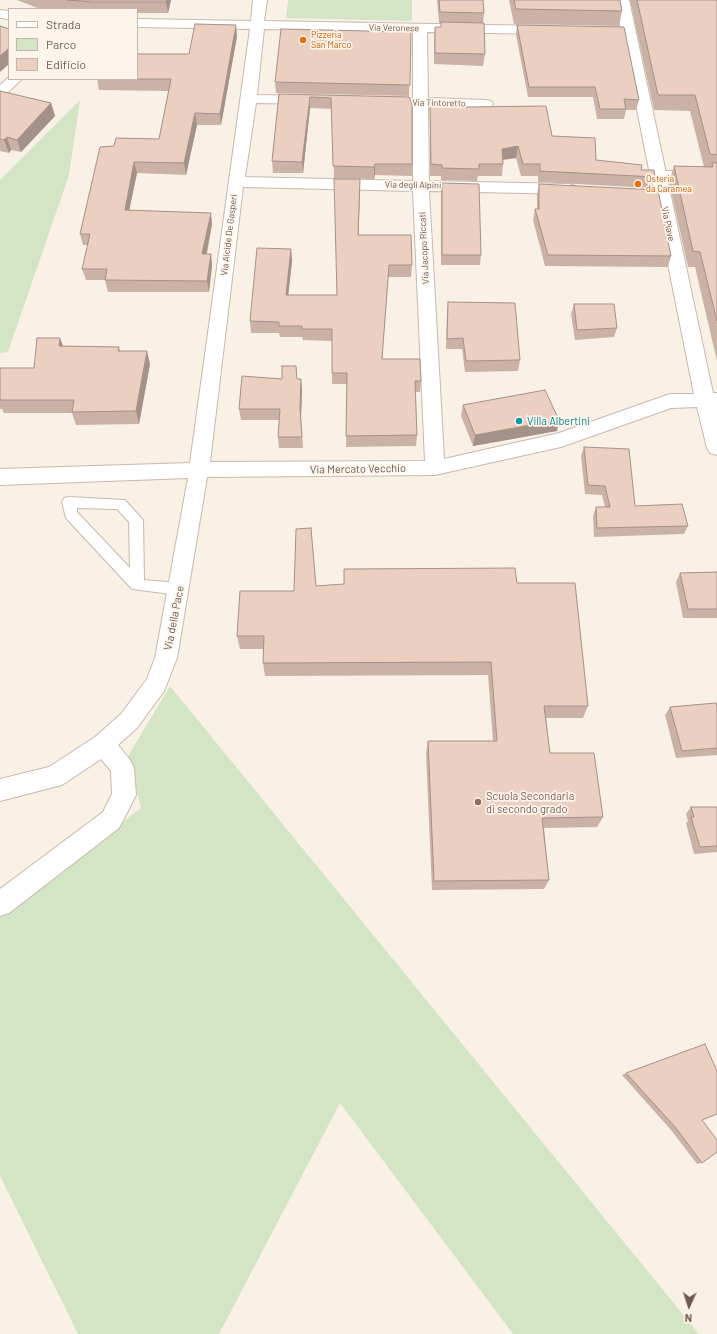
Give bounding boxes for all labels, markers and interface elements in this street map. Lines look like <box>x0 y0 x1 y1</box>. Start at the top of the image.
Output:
legend <box>8 8 138 80</box>
text: Strada <box>46 17 81 31</box>
street label: Via Veronese <box>369 22 419 34</box>
place label: Pizzeria San Marco <box>311 30 351 51</box>
marker: Pizzeria San Marco <box>298 35 308 45</box>
text: Parco <box>46 37 76 51</box>
text: Edificio <box>46 57 86 71</box>
street label: Via Tintoretto <box>412 97 466 109</box>
place label: Osteria da Caramea <box>646 174 692 195</box>
street label: Via degli Alpini <box>385 179 441 191</box>
marker: Osteria da Caramea <box>633 179 643 189</box>
street label: Via Alcide De Gasperi <box>219 194 239 276</box>
street label: Via Piave <box>659 206 677 242</box>
street label: Via Jacopo Riccati <box>417 212 431 284</box>
place label: Villa Albertini <box>527 414 590 428</box>
marker: Villa Albertini <box>514 416 524 426</box>
street label: Via Mercato Vecchio <box>310 462 406 476</box>
street label: Via della Pace <box>161 585 187 651</box>
place label: Scuola Secondaria di secondo grado <box>486 789 574 815</box>
marker: Scuola Secondaria di secondo grado <box>473 797 483 807</box>
north arrow <box>669 1286 709 1326</box>
text: N <box>684 1312 692 1325</box>

